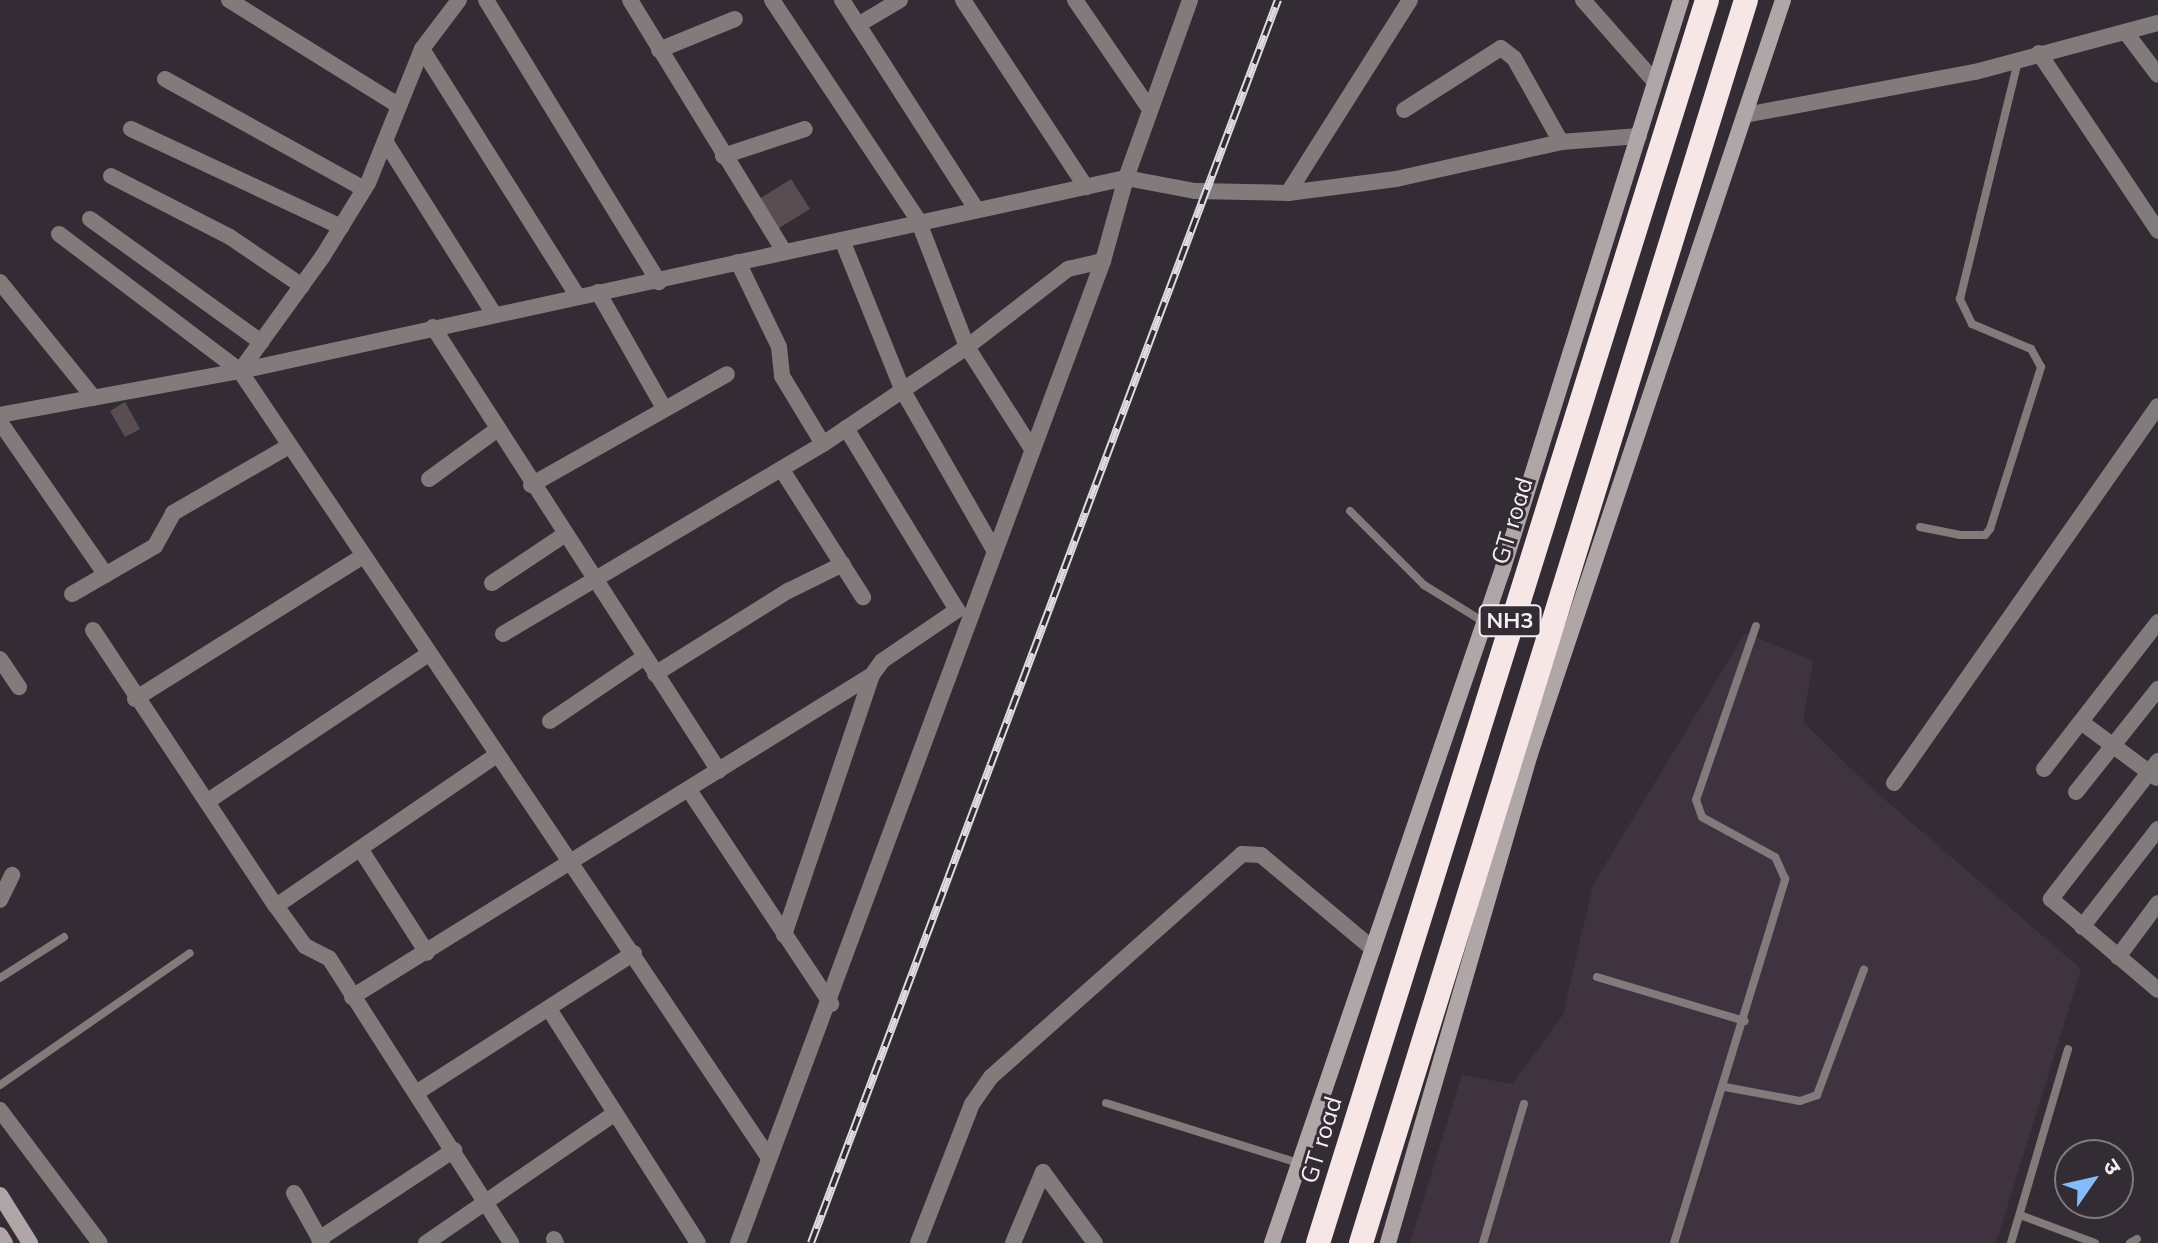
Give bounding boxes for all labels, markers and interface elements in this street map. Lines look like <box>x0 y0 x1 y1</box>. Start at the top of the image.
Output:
street label: GT road <box>1485 474 1539 568</box>
road number: NH3 <box>1478 603 1542 639</box>
street label: GT road <box>1294 1093 1348 1187</box>
north arrow <box>2054 1139 2134 1219</box>
text: उ <box>2097 1154 2127 1180</box>

